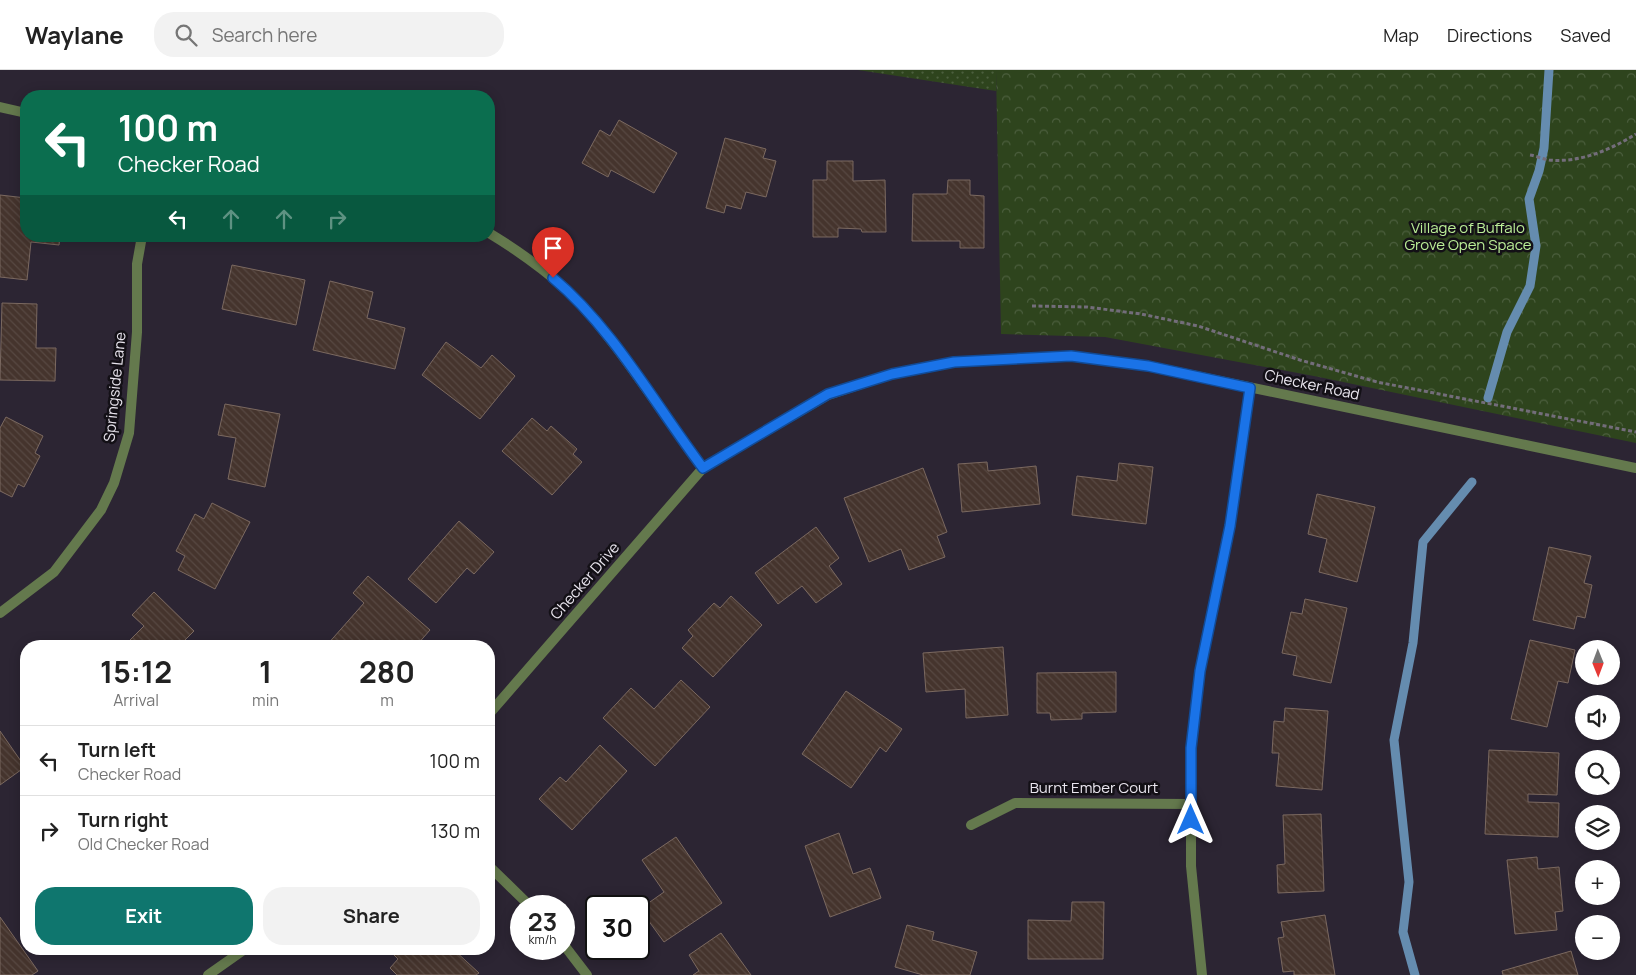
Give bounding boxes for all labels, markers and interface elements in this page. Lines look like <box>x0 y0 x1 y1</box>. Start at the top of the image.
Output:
search box <box>154 12 504 57</box>
text: Waylane <box>25 18 124 51</box>
icon: search <box>172 21 200 49</box>
text: Search here <box>212 22 317 48</box>
text: Map <box>1383 23 1419 47</box>
text: Directions <box>1447 23 1532 47</box>
text: Saved <box>1560 23 1611 47</box>
text: 100 m <box>118 104 218 152</box>
icon: left <box>35 110 100 175</box>
text: Checker Road <box>118 149 260 179</box>
icon: left <box>164 205 192 233</box>
icon: ahead <box>217 205 245 233</box>
icon: ahead <box>270 205 298 233</box>
icon: right <box>323 205 351 233</box>
park label: Village of Buffalo Grove Open Space <box>1405 217 1532 255</box>
pin <box>532 227 574 278</box>
icon: arrive <box>539 234 567 262</box>
street label: Springside Lane <box>98 331 131 443</box>
street label: Checker Road <box>1263 364 1362 405</box>
street label: Checker Drive <box>545 537 624 624</box>
north arrow <box>1575 640 1620 685</box>
map controls <box>1575 640 1620 960</box>
text: 15:12 <box>100 651 172 692</box>
text: 1 <box>259 651 272 692</box>
text: 280 <box>359 651 415 692</box>
text: Arrival <box>113 689 159 711</box>
text: min <box>252 689 279 711</box>
text: m <box>380 689 394 711</box>
button: sound <box>1575 695 1620 740</box>
text: Turn left <box>78 737 156 763</box>
icon: left <box>35 747 63 775</box>
text: 100 m <box>429 748 480 774</box>
button: search <box>1575 750 1620 795</box>
text: Checker Road <box>78 763 181 785</box>
street label: Burnt Ember Court <box>1030 777 1158 798</box>
position arrow <box>1164 793 1216 845</box>
button: layers <box>1575 805 1620 850</box>
text: Turn right <box>78 807 168 833</box>
icon: right <box>35 817 63 845</box>
text: 130 m <box>431 818 480 844</box>
text: Old Checker Road <box>78 833 209 855</box>
button: + <box>1575 860 1620 905</box>
button: Exit <box>35 887 253 945</box>
button: Share <box>263 887 480 945</box>
speed limit sign: 30 <box>585 895 650 960</box>
text: 23 <box>528 904 557 939</box>
button: − <box>1575 915 1620 960</box>
text: km/h <box>529 931 556 948</box>

